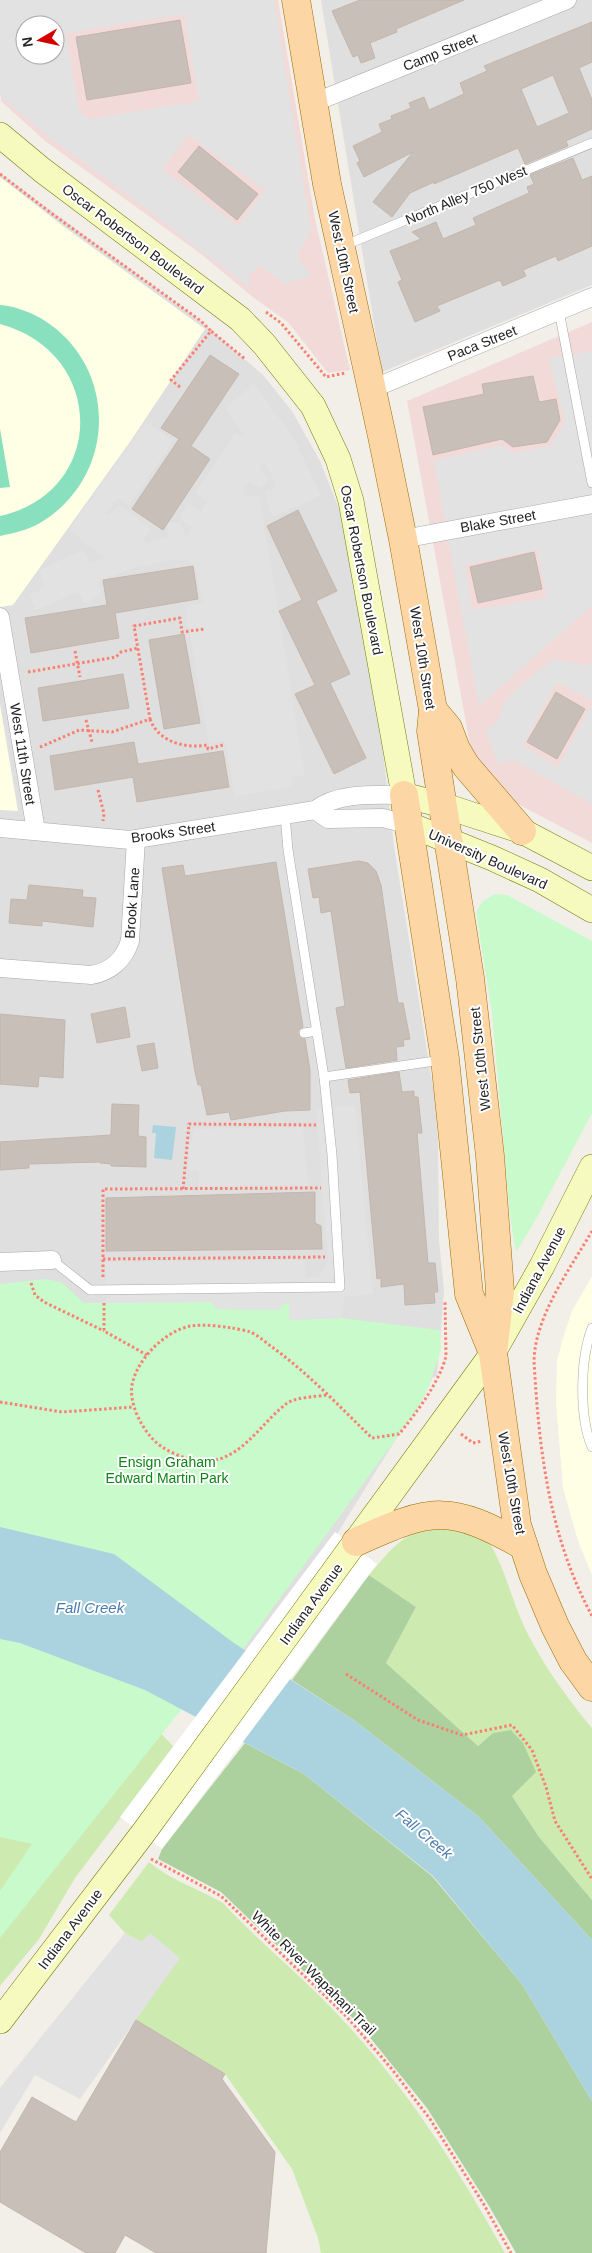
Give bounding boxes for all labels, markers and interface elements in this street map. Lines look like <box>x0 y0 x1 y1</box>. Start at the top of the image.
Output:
north arrow <box>15 15 65 65</box>
street label: Camp Street <box>401 30 480 74</box>
text: N <box>18 36 36 48</box>
street label: North Alley 750 West <box>403 162 529 228</box>
street label: Oscar Robertson Boulevard <box>59 181 207 297</box>
street label: West 10th Street <box>325 209 363 315</box>
street label: Paca Street <box>445 322 519 364</box>
street label: Oscar Robertson Boulevard <box>338 484 386 656</box>
street label: Blake Street <box>459 506 537 536</box>
street label: West 10th Street <box>407 605 439 711</box>
street label: West 11th Street <box>7 702 39 806</box>
street label: Brooks Street <box>130 818 216 846</box>
street label: University Boulevard <box>426 826 550 892</box>
street label: Brook Lane <box>122 867 142 939</box>
street label: West 10th Street <box>467 1006 493 1112</box>
street label: Indiana Avenue <box>509 1224 569 1316</box>
street label: West 10th Street <box>495 1430 529 1536</box>
park label: Ensign Graham Edward Martin Park <box>106 1454 229 1486</box>
street label: Indiana Avenue <box>276 1560 346 1648</box>
water label: Fall Creek <box>56 1599 126 1616</box>
water label: Fall Creek <box>393 1805 457 1863</box>
street label: Indiana Avenue <box>35 1886 105 1972</box>
street label: White River Wapahani Trail <box>249 1908 379 2038</box>

